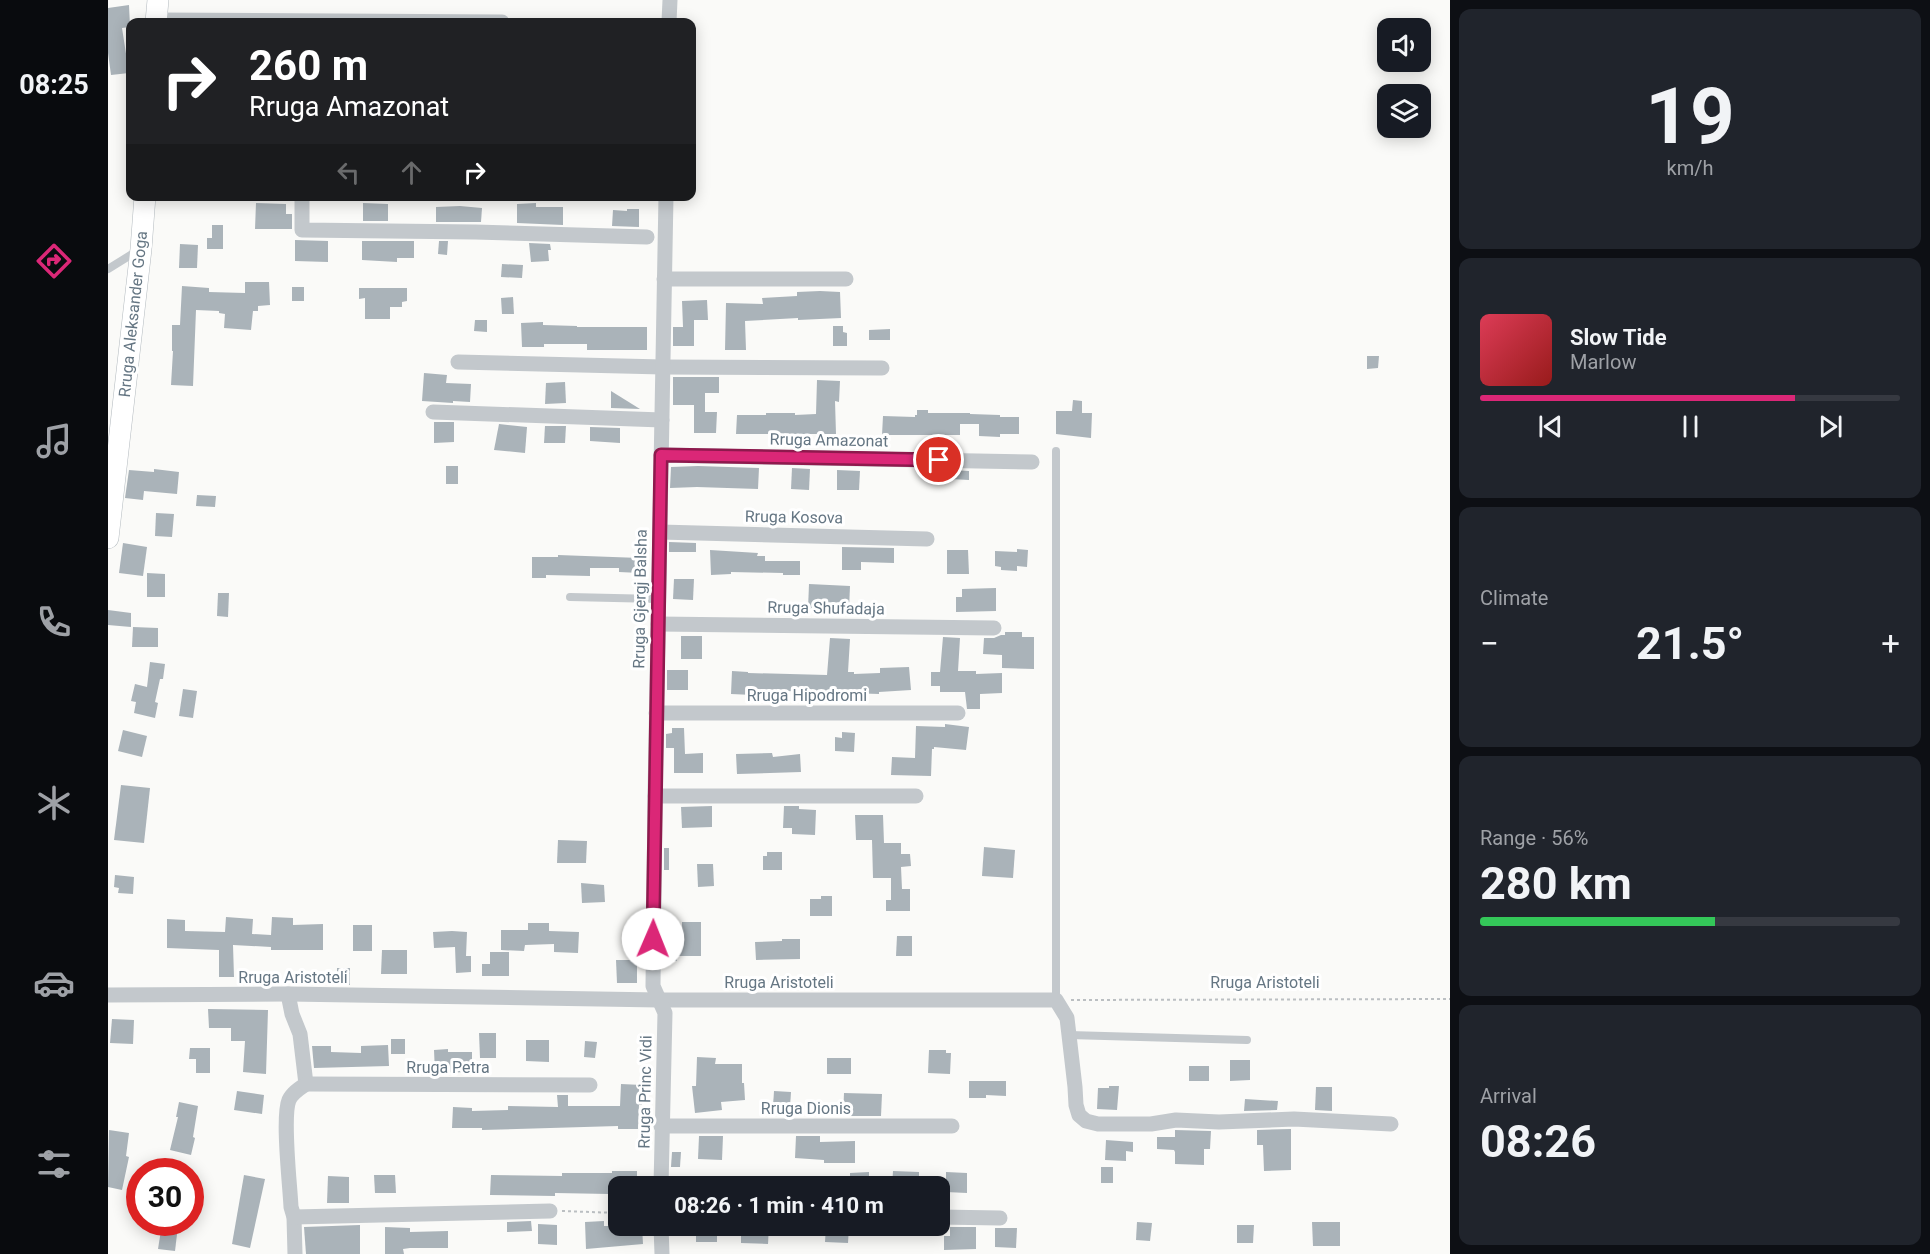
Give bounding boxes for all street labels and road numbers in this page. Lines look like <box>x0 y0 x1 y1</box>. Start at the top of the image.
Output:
street label: Rruga Aleksander Goga <box>115 230 151 398</box>
street label: Rruga Amazonat <box>770 429 888 451</box>
street label: Rruga Kosova <box>745 507 843 527</box>
street label: Rruga Gjergj Balsha <box>629 529 651 669</box>
street label: Rruga Shufadaja <box>767 597 885 619</box>
street label: Rruga Hipodromi <box>747 686 867 705</box>
street label: Rruga Aristoteli <box>238 968 348 987</box>
street label: Rruga Aristoteli <box>724 973 834 992</box>
street label: Rruga Aristoteli <box>1210 973 1320 992</box>
street label: Rruga Princ Vidi <box>635 1035 655 1149</box>
street label: Rruga Petra <box>406 1058 490 1077</box>
street label: Rruga Dionis <box>761 1099 851 1118</box>

